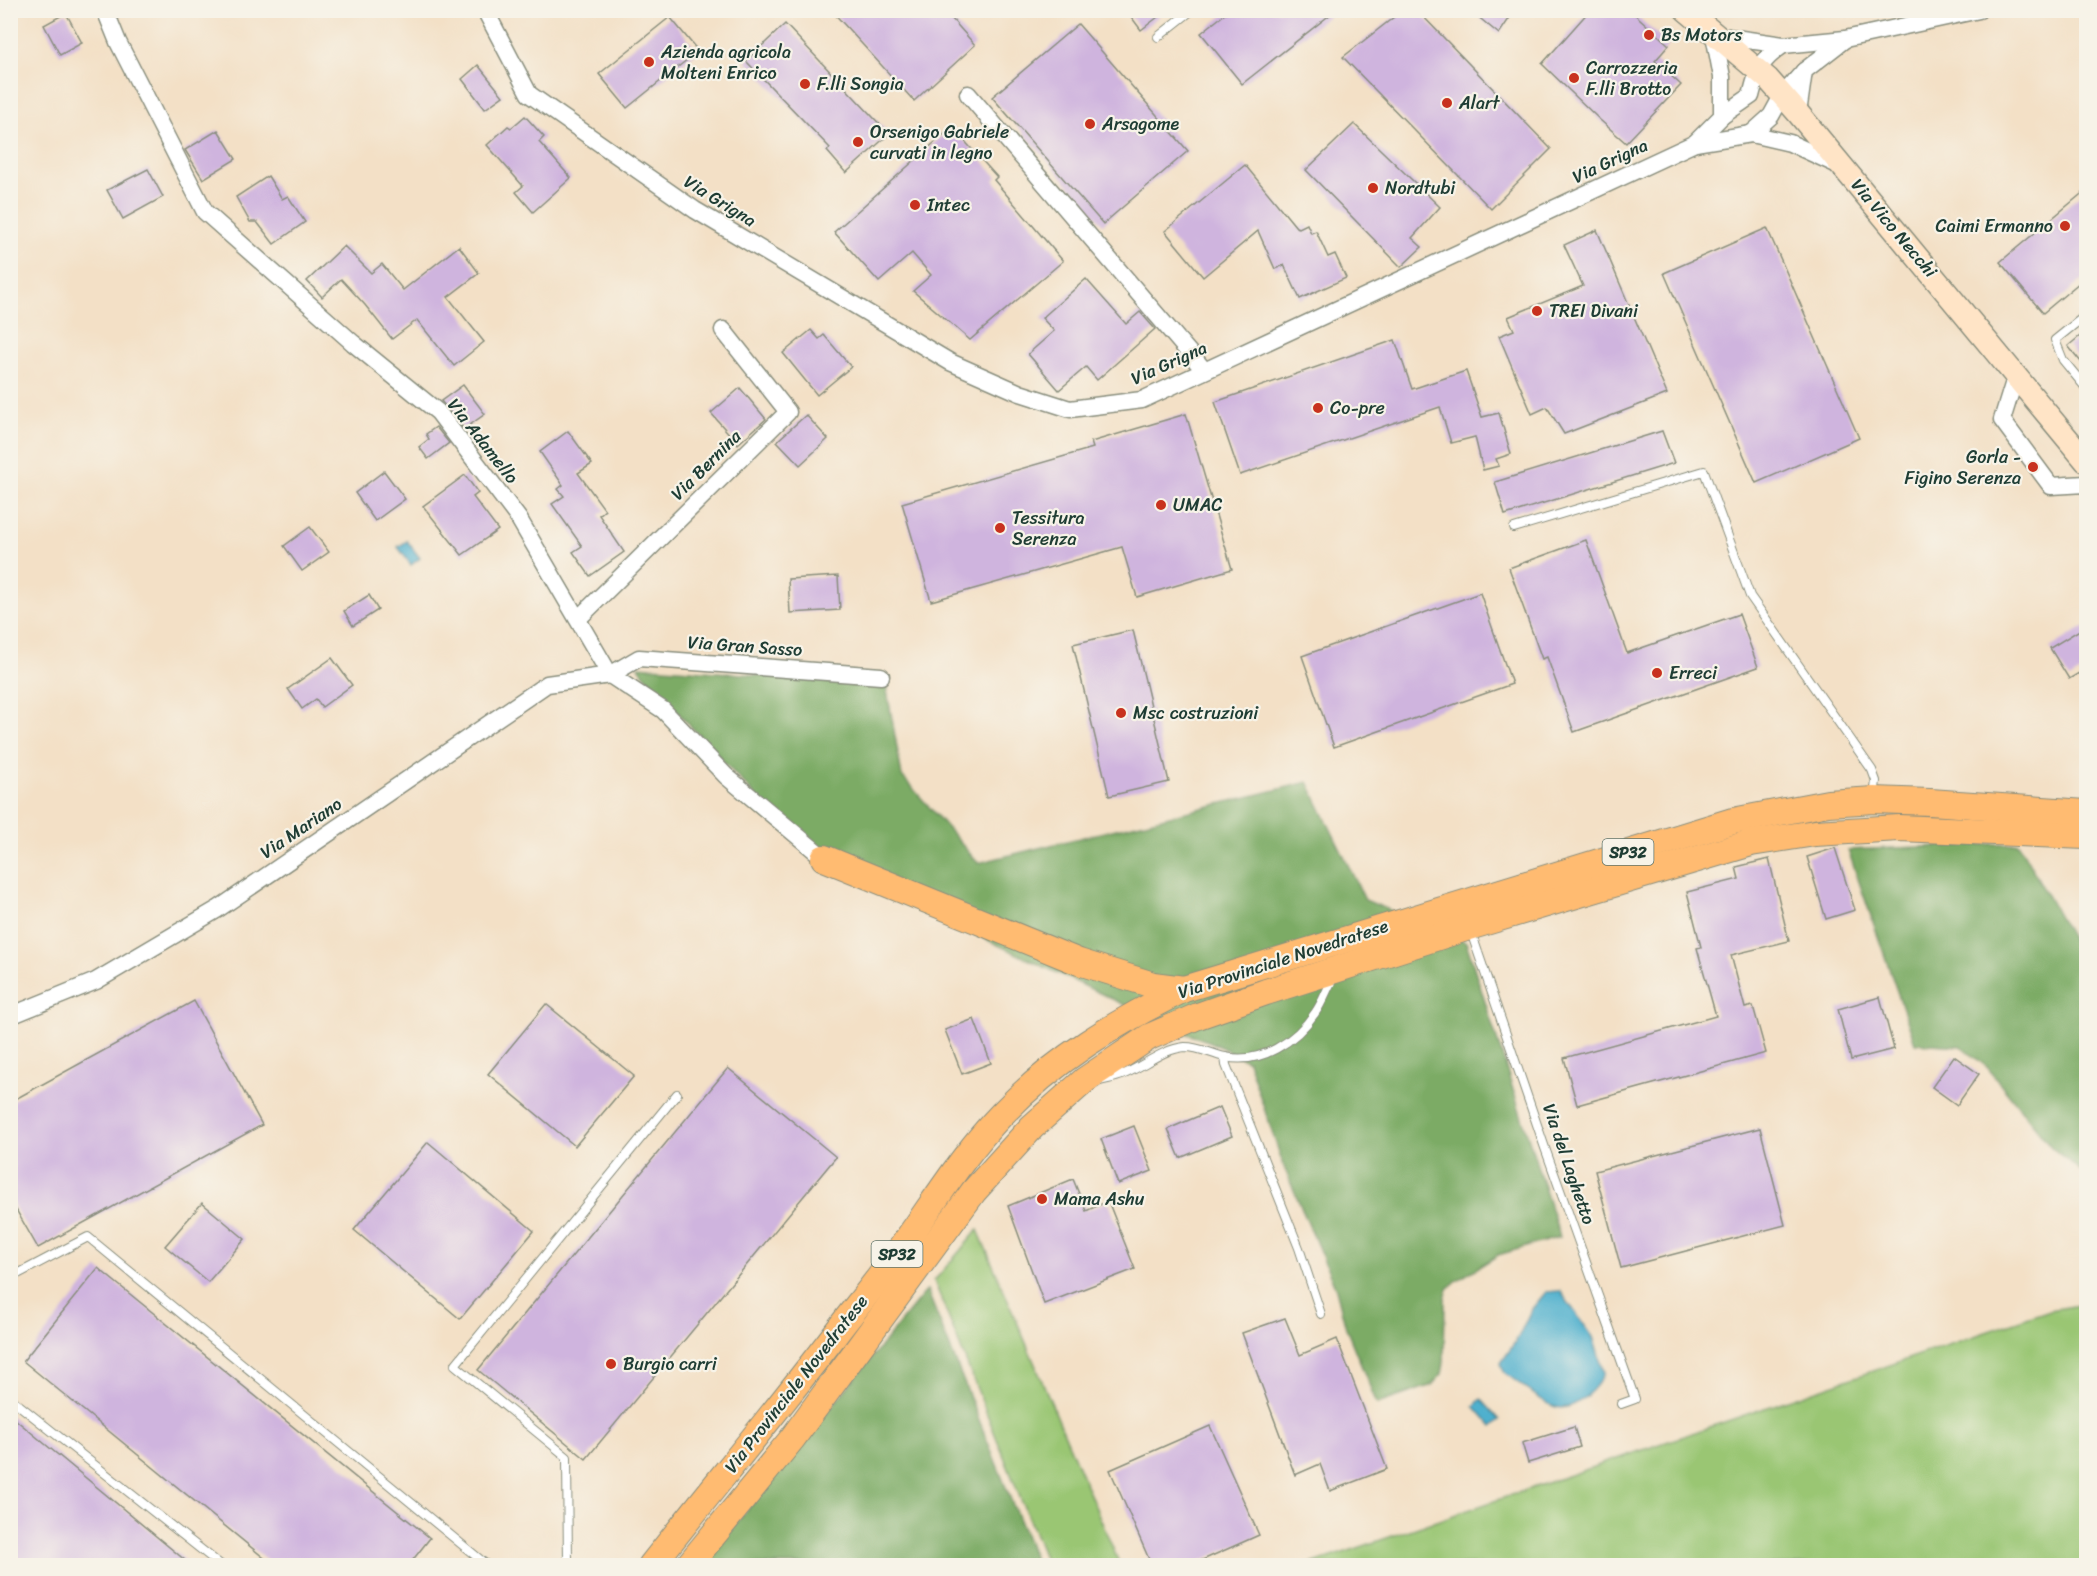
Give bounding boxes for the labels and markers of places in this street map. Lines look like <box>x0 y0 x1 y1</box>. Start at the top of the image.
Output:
place label: Bs Motors <box>1661 19 1743 51</box>
marker: Bs Motors <box>1642 28 1656 42</box>
place label: Azienda agricola Molteni Enrico <box>660 36 791 89</box>
place label: Carrozzeria F.lli Brotto <box>1586 52 1678 105</box>
marker: Azienda agricola Molteni Enrico <box>642 55 656 69</box>
place label: F.lli Songia <box>817 68 904 100</box>
marker: Carrozzeria F.lli Brotto <box>1567 71 1581 85</box>
marker: F.lli Songia <box>798 77 812 91</box>
place label: Alart <box>1458 87 1500 119</box>
marker: Alart <box>1440 96 1454 110</box>
place label: Arsagome <box>1101 108 1180 140</box>
place label: Orsenigo Gabriele curvati in legno <box>870 116 1009 169</box>
marker: Arsagome <box>1083 117 1097 131</box>
marker: Orsenigo Gabriele curvati in legno <box>851 135 865 149</box>
place label: Nordtubi <box>1385 172 1456 204</box>
marker: Nordtubi <box>1366 181 1380 195</box>
place label: Intec <box>926 189 970 221</box>
marker: Intec <box>908 198 922 212</box>
place label: Caimi Ermanno <box>1936 210 2053 242</box>
marker: Caimi Ermanno <box>2058 219 2072 233</box>
place label: TREI Divani <box>1549 295 1639 327</box>
marker: TREI Divani <box>1530 304 1544 318</box>
place label: Co-pre <box>1330 392 1385 424</box>
marker: Co-pre <box>1311 401 1325 415</box>
place label: Gorla - Figino Serenza <box>1904 441 2021 494</box>
marker: Gorla - Figino Serenza <box>2026 460 2040 474</box>
place label: UMAC <box>1173 489 1223 521</box>
marker: UMAC <box>1154 498 1168 512</box>
place label: Tessitura Serenza <box>1012 502 1085 555</box>
marker: Tessitura Serenza <box>993 521 1007 535</box>
place label: Erreci <box>1669 657 1718 689</box>
marker: Erreci <box>1650 666 1664 680</box>
place label: Msc costruzioni <box>1133 697 1259 729</box>
marker: Msc costruzioni <box>1114 706 1128 720</box>
place label: Mama Ashu <box>1054 1183 1145 1215</box>
marker: Mama Ashu <box>1035 1192 1049 1206</box>
place label: Burgio carri <box>623 1348 718 1380</box>
marker: Burgio carri <box>604 1357 618 1371</box>

